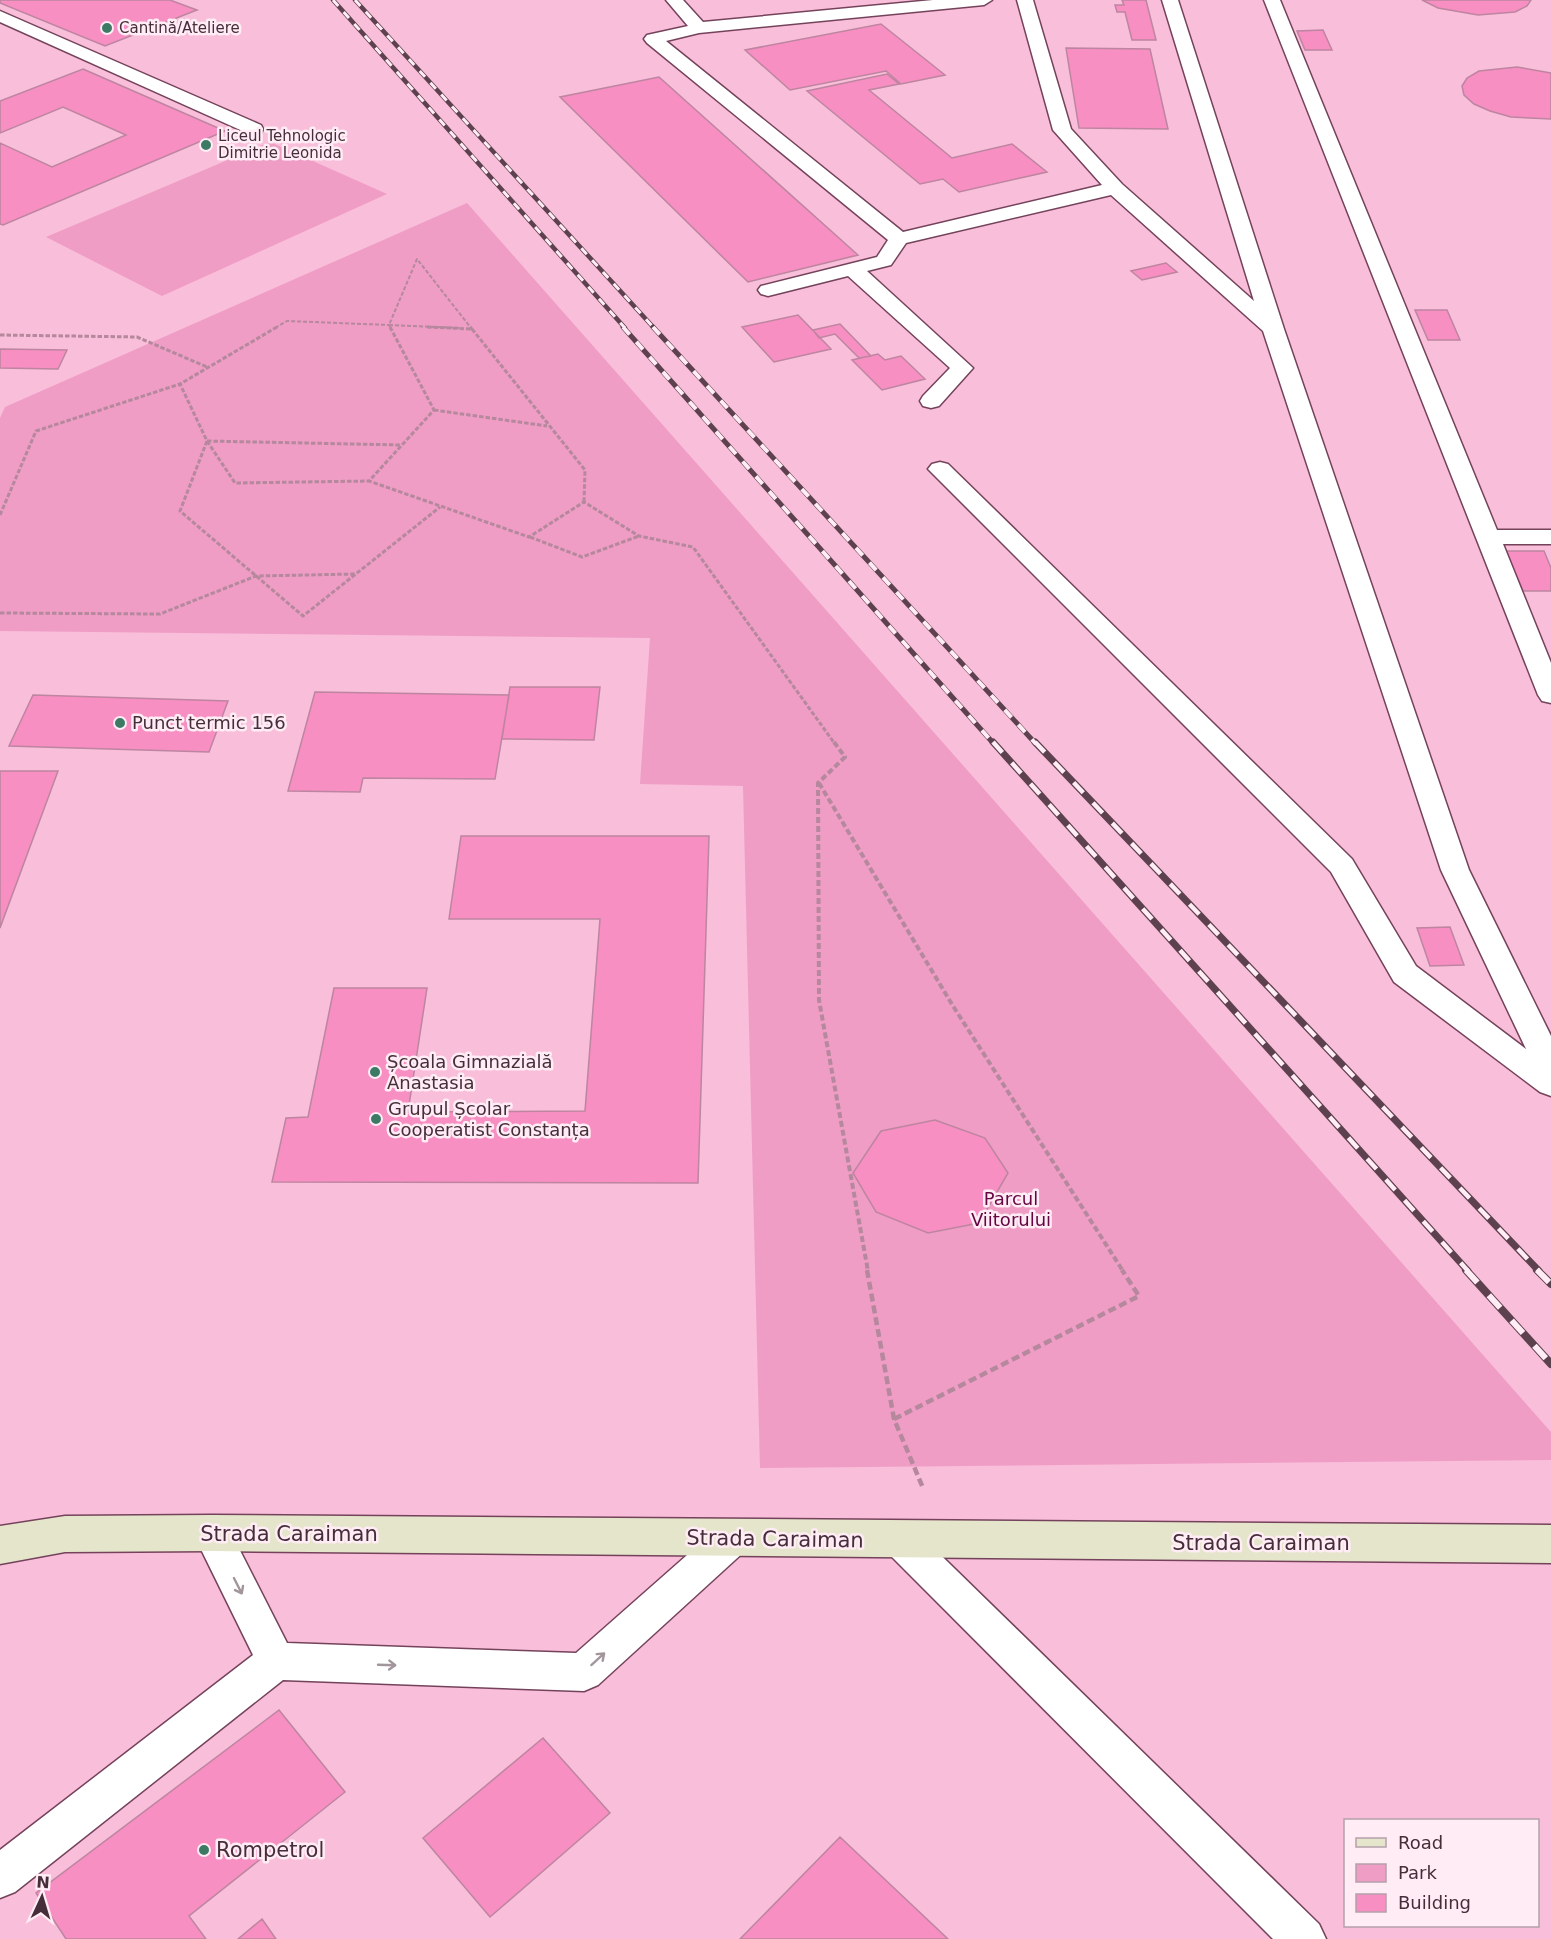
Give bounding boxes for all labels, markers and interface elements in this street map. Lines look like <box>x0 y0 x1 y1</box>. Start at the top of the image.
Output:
place label: Cantină/Ateliere <box>119 19 240 37</box>
marker: Cantină/Ateliere <box>100 21 114 35</box>
place label: Liceul Tehnologic Dimitrie Leonida <box>218 127 346 162</box>
marker: Liceul Tehnologic Dimitrie Leonida <box>199 138 213 152</box>
place label: Punct termic 156 <box>132 712 286 733</box>
marker: Punct termic 156 <box>113 716 127 730</box>
place label: Școala Gimnazială Anastasia <box>387 1051 553 1093</box>
marker: Școala Gimnazială Anastasia <box>368 1065 382 1079</box>
place label: Grupul Școlar Cooperatist Constanța <box>388 1098 590 1140</box>
marker: Grupul Școlar Cooperatist Constanța <box>369 1112 383 1126</box>
park label: Parcul Viitorului <box>971 1188 1051 1230</box>
street label: Strada Caraiman <box>200 1522 378 1546</box>
street label: Strada Caraiman <box>686 1525 864 1553</box>
street label: Strada Caraiman <box>1172 1531 1350 1555</box>
one-way arrow <box>233 1576 245 1594</box>
one-way arrow <box>590 1652 605 1666</box>
one-way arrow <box>377 1659 397 1671</box>
legend <box>1344 1819 1539 1927</box>
text: Road <box>1398 1832 1443 1853</box>
place label: Rompetrol <box>216 1838 324 1862</box>
marker: Rompetrol <box>197 1843 211 1857</box>
text: Park <box>1398 1862 1437 1883</box>
north arrow <box>12 1867 72 1927</box>
text: N <box>36 1873 50 1892</box>
text: Building <box>1398 1892 1471 1913</box>

